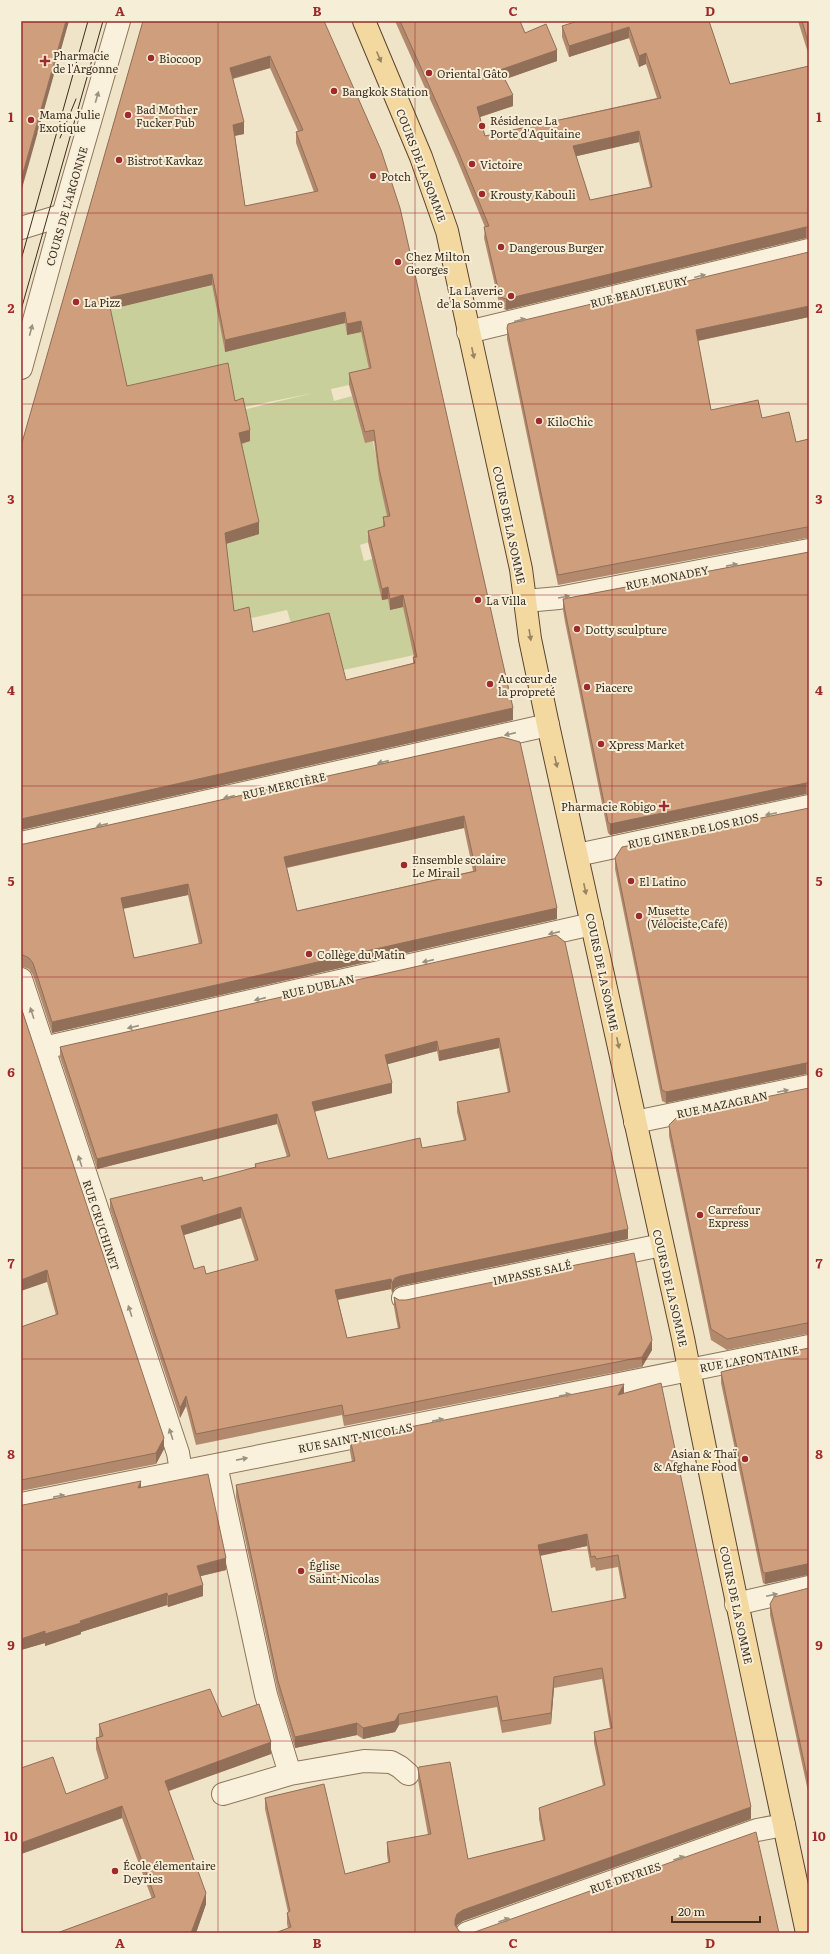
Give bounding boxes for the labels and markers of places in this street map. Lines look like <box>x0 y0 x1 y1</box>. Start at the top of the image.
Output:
place label: Pharmacie de l'Argonne <box>53 47 119 76</box>
place label: Biocoop <box>159 50 202 66</box>
marker: Biocoop <box>146 53 156 63</box>
marker: Pharmacie de l'Argonne <box>40 56 50 66</box>
place label: Oriental Gâto <box>437 65 508 81</box>
marker: Oriental Gâto <box>424 68 434 78</box>
place label: Bangkok Station <box>342 83 428 99</box>
marker: Bangkok Station <box>329 86 339 96</box>
place label: Bad Mother Fucker Pub <box>136 101 198 130</box>
place label: Mama Julie Exotique <box>39 106 101 135</box>
marker: Bad Mother Fucker Pub <box>123 110 133 120</box>
place label: Résidence La Porte d'Aquitaine <box>490 112 581 141</box>
marker: Mama Julie Exotique <box>26 115 36 125</box>
marker: Résidence La Porte d'Aquitaine <box>477 121 487 131</box>
place label: Bistrot Kavkaz <box>127 152 203 168</box>
marker: Bistrot Kavkaz <box>114 155 124 165</box>
place label: Victoire <box>480 156 523 172</box>
marker: Victoire <box>467 159 477 169</box>
place label: Potch <box>381 168 411 184</box>
marker: Potch <box>368 171 378 181</box>
place label: Krousty Kabouli <box>490 186 576 202</box>
marker: Krousty Kabouli <box>477 189 487 199</box>
place label: Dangerous Burger <box>509 239 605 255</box>
marker: Dangerous Burger <box>496 242 506 252</box>
place label: Chez Milton Georges <box>406 248 470 277</box>
marker: Chez Milton Georges <box>393 257 403 267</box>
place label: La Laverie de la Somme <box>437 282 503 311</box>
marker: La Laverie de la Somme <box>506 291 516 301</box>
place label: La Pizz <box>84 294 121 310</box>
marker: La Pizz <box>71 297 81 307</box>
place label: KiloChic <box>547 413 594 429</box>
marker: KiloChic <box>534 416 544 426</box>
place label: La Villa <box>486 592 526 608</box>
marker: La Villa <box>473 595 483 605</box>
place label: Dotty sculpture <box>585 621 667 637</box>
marker: Dotty sculpture <box>572 624 582 634</box>
place label: Au cœur de la propreté <box>498 670 557 699</box>
marker: Au cœur de la propreté <box>485 679 495 689</box>
place label: Piacere <box>595 679 633 695</box>
marker: Piacere <box>582 682 592 692</box>
place label: Xpress Market <box>609 736 685 752</box>
marker: Xpress Market <box>596 739 606 749</box>
place label: Pharmacie Robigo <box>561 798 656 814</box>
marker: Pharmacie Robigo <box>659 801 669 811</box>
place label: Ensemble scolaire Le Mirail <box>412 851 506 880</box>
marker: Ensemble scolaire Le Mirail <box>399 860 409 870</box>
place label: El Latino <box>639 873 686 889</box>
marker: El Latino <box>626 876 636 886</box>
place label: Musette (Vélociste,Café) <box>647 902 728 931</box>
marker: Musette (Vélociste,Café) <box>634 911 644 921</box>
place label: Collège du Matin <box>317 946 405 962</box>
marker: Collège du Matin <box>304 949 314 959</box>
place label: Carrefour Express <box>708 1201 761 1230</box>
marker: Carrefour Express <box>695 1210 705 1220</box>
place label: Asian & Thaï & Afghane Food <box>653 1445 737 1474</box>
marker: Asian & Thaï & Afghane Food <box>740 1454 750 1464</box>
place label: Église Saint-Nicolas <box>309 1557 379 1586</box>
marker: Église Saint-Nicolas <box>296 1566 306 1576</box>
place label: École élementaire Deyries <box>123 1857 216 1886</box>
marker: École élementaire Deyries <box>110 1866 120 1876</box>

